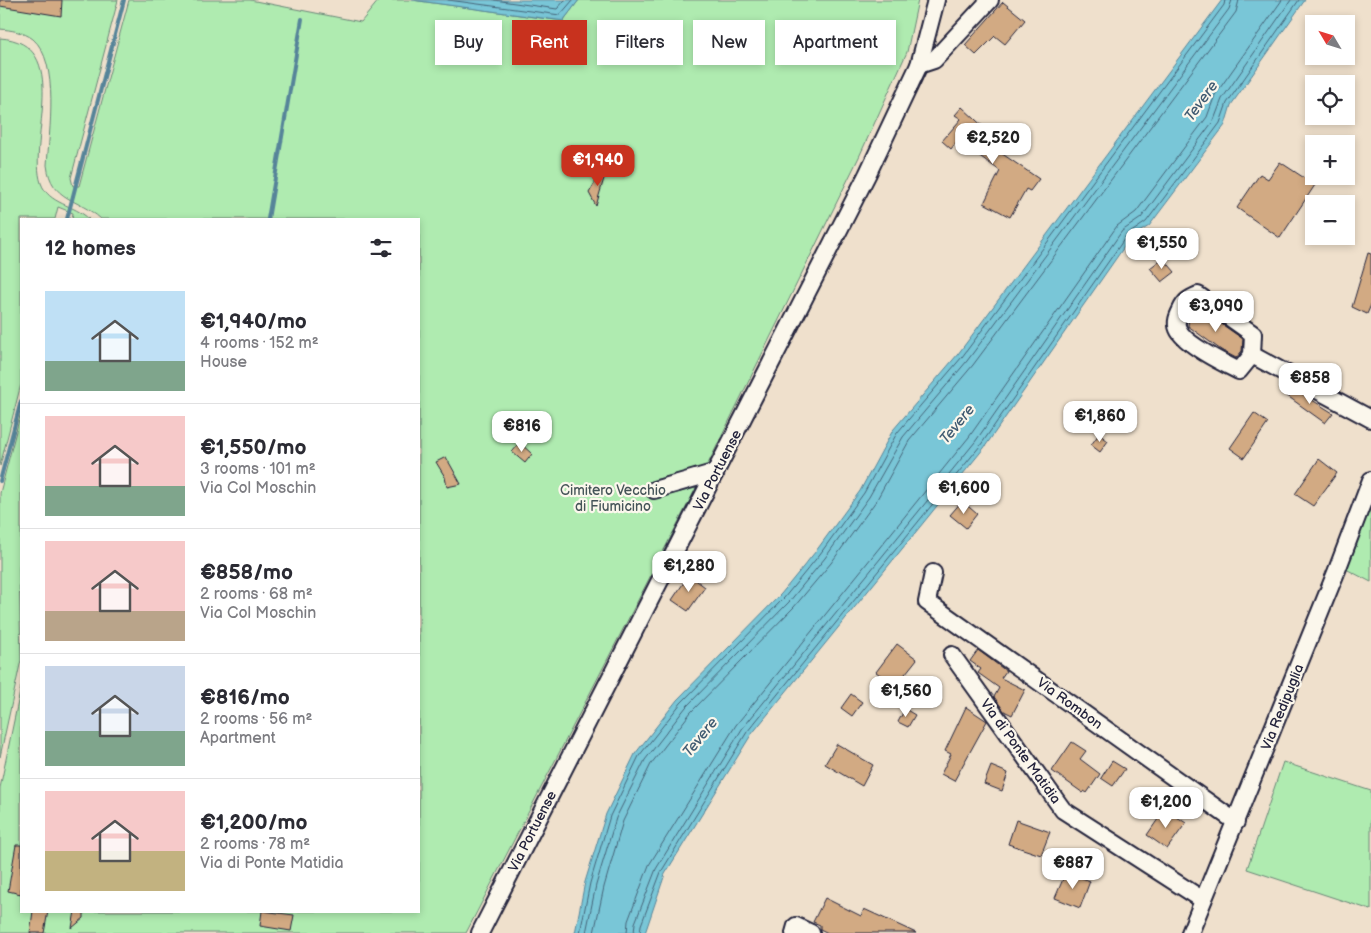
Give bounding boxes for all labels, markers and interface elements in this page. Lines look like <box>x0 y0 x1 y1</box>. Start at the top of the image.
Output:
north arrow <box>1305 15 1355 65</box>
map controls <box>1305 15 1355 245</box>
chip: Buy <box>435 20 502 65</box>
chip: Rent <box>512 20 587 65</box>
chip: Filters <box>597 20 683 65</box>
chip: New <box>693 20 765 65</box>
chip: Apartment <box>775 20 896 65</box>
button: locate <box>1305 75 1355 125</box>
water label: Tevere <box>1180 77 1223 125</box>
pin: €2,520 <box>952 122 1034 165</box>
text: €2,520 <box>966 129 1020 148</box>
button: + <box>1305 135 1355 185</box>
pin: €1,940 <box>557 144 639 187</box>
text: €1,940 <box>572 151 624 170</box>
button: − <box>1305 195 1355 245</box>
pin: €1,550 <box>1121 228 1203 270</box>
icon: filters <box>367 234 395 262</box>
text: €1,550 <box>1137 234 1187 253</box>
text: 12 homes <box>45 236 136 261</box>
pin: €3,090 <box>1175 290 1257 333</box>
text: €3,090 <box>1189 297 1243 316</box>
text: €1,940/mo <box>200 309 307 334</box>
icon: home <box>85 311 145 371</box>
text: 4 rooms · 152 m² <box>200 334 319 353</box>
text: House <box>200 353 247 372</box>
pin: €858 <box>1280 362 1340 405</box>
text: €858 <box>1290 369 1330 388</box>
water label: Tevere <box>936 400 979 448</box>
pin: €1,860 <box>1059 400 1141 443</box>
text: €1,860 <box>1074 407 1126 426</box>
pin: €816 <box>492 410 552 453</box>
text: €816 <box>503 417 541 436</box>
street label: Via Portuense <box>690 427 745 514</box>
text: €1,550/mo <box>200 435 306 460</box>
icon: home <box>85 436 145 496</box>
text: 3 rooms · 101 m² <box>200 460 316 479</box>
pin: €1,600 <box>923 472 1005 515</box>
text: Via Col Moschin <box>200 479 316 498</box>
text: €1,600 <box>938 479 990 498</box>
park label: Cimitero Vecchio di Fiumicino <box>560 482 666 515</box>
pin: €1,280 <box>648 550 730 593</box>
text: €1,280 <box>663 557 715 576</box>
text: €858/mo <box>200 560 293 585</box>
icon: home <box>85 561 145 621</box>
text: 2 rooms · 68 m² <box>200 585 313 604</box>
text: Via Col Moschin <box>200 604 316 623</box>
street label: Via Redipuglia <box>1257 662 1307 753</box>
street label: Via Rombon <box>1034 674 1106 733</box>
pin: €1,560 <box>865 676 947 718</box>
text: €1,560 <box>880 682 932 701</box>
text: €816/mo <box>200 685 290 710</box>
icon: home <box>85 686 145 746</box>
street label: Via di Ponte Matidia <box>977 696 1064 807</box>
text: 2 rooms · 56 m² <box>200 710 312 729</box>
water label: Tevere <box>679 713 722 761</box>
text: Apartment <box>200 729 276 748</box>
pin: €1,200 <box>1125 786 1207 829</box>
street label: Via Portuense <box>505 788 560 875</box>
text: €1,200 <box>1140 793 1192 812</box>
text: €1,200/mo <box>200 810 307 835</box>
icon: home <box>85 811 145 871</box>
text: 2 rooms · 78 m² <box>200 835 310 854</box>
pin: €887 <box>1043 848 1103 890</box>
text: Via di Ponte Matidia <box>200 854 344 873</box>
text: €887 <box>1053 854 1093 873</box>

